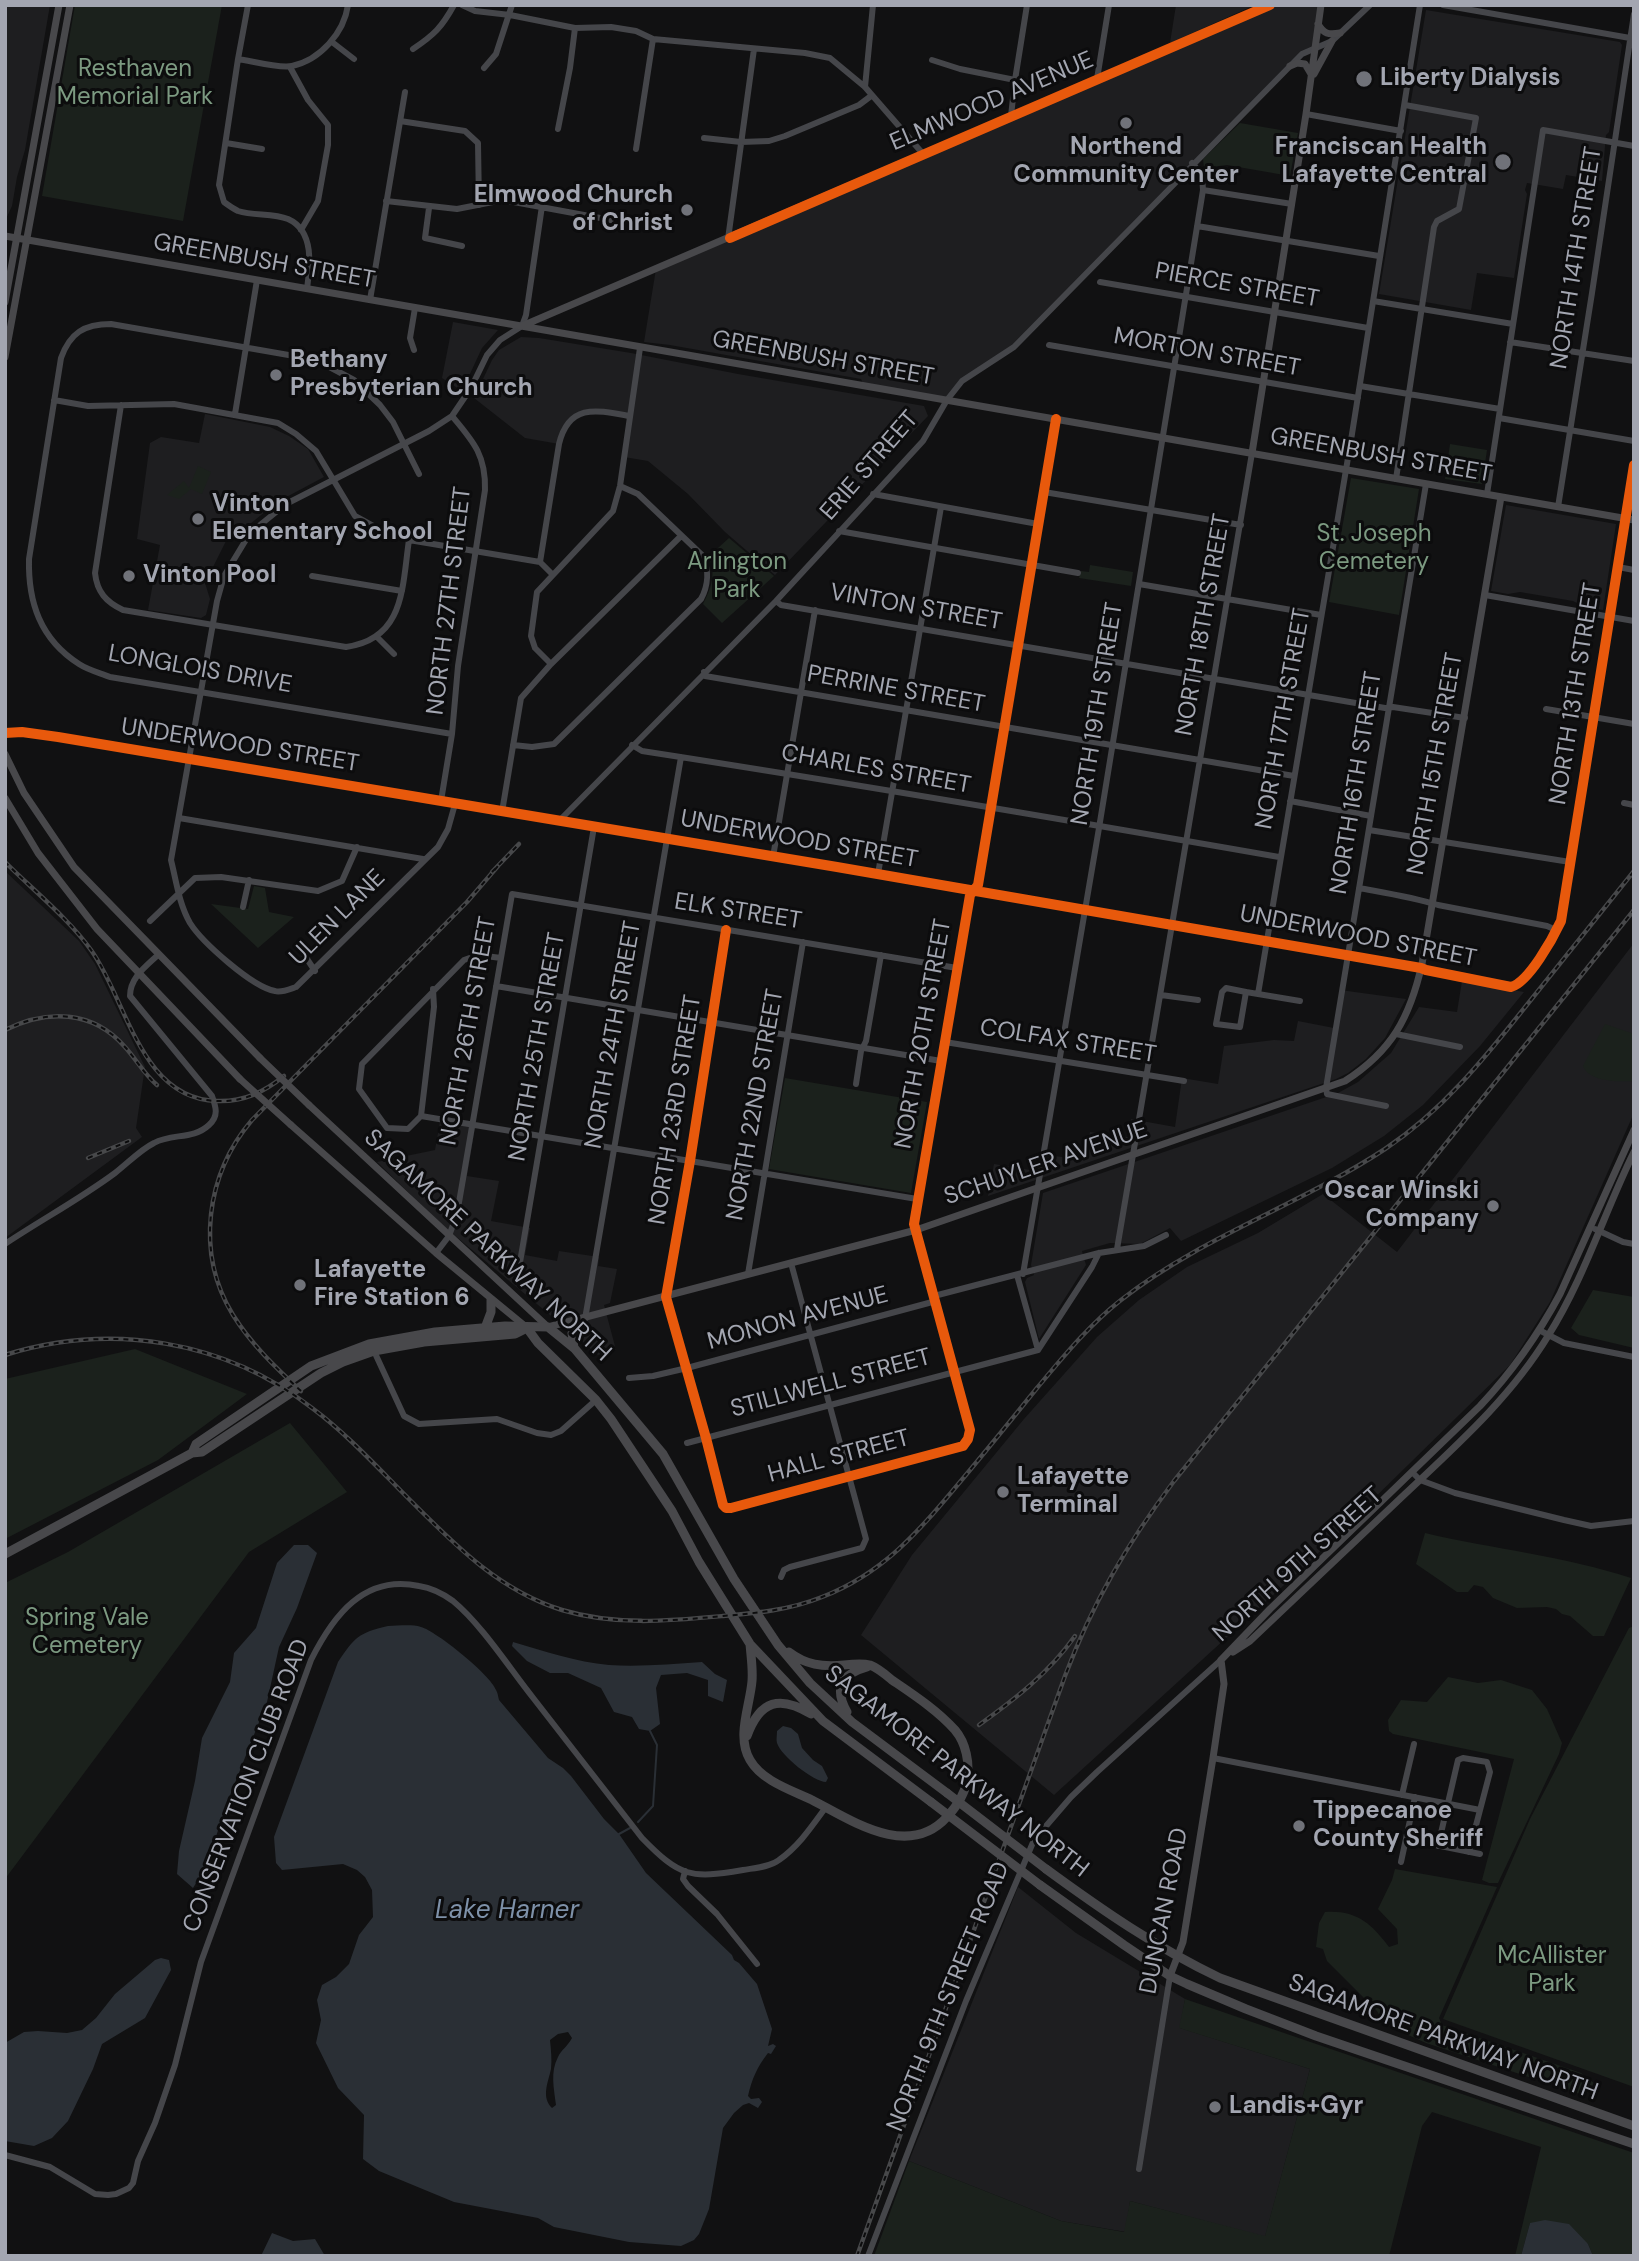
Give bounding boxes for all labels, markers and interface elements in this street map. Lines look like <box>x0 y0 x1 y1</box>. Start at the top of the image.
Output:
street label: ELMWOOD AVENUE <box>886 46 1098 158</box>
park label: Resthaven Memorial Park <box>57 56 213 112</box>
place label: Liberty Dialysis <box>1380 65 1561 93</box>
marker: Liberty Dialysis <box>1354 69 1374 89</box>
marker: Northend Community Center <box>1118 115 1134 131</box>
place label: Northend Community Center <box>1013 134 1239 190</box>
place label: Franciscan Health Lafayette Central <box>1275 134 1487 190</box>
street label: NORTH 14TH STREET <box>1545 145 1609 371</box>
marker: Franciscan Health Lafayette Central <box>1493 152 1513 172</box>
place label: Elmwood Church of Christ <box>474 182 673 238</box>
marker: Elmwood Church of Christ <box>679 202 695 218</box>
street label: GREENBUSH STREET <box>151 228 377 296</box>
street label: PIERCE STREET <box>1153 257 1321 315</box>
street label: MORTON STREET <box>1111 322 1303 384</box>
street label: GREENBUSH STREET <box>710 325 936 393</box>
place label: Bethany Presbyterian Church <box>290 347 532 403</box>
marker: Bethany Presbyterian Church <box>268 367 284 383</box>
street label: ERIE STREET <box>815 406 925 526</box>
street label: GREENBUSH STREET <box>1268 422 1494 490</box>
street label: NORTH 27TH STREET <box>422 485 478 717</box>
place label: Vinton Elementary School <box>212 491 433 547</box>
marker: Vinton Elementary School <box>190 511 206 527</box>
street label: NORTH 18TH STREET <box>1170 512 1238 738</box>
park label: St. Joseph Cemetery <box>1316 521 1432 577</box>
park label: Arlington Park <box>687 549 787 605</box>
place label: Vinton Pool <box>143 562 276 590</box>
marker: Vinton Pool <box>121 568 137 584</box>
street label: VINTON STREET <box>828 579 1004 637</box>
street label: NORTH 13TH STREET <box>1544 581 1608 807</box>
street label: NORTH 19TH STREET <box>1066 600 1130 828</box>
street label: NORTH 17TH STREET <box>1250 606 1318 832</box>
street label: LONGLOIS DRIVE <box>106 640 294 700</box>
street label: NORTH 15TH STREET <box>1402 651 1470 877</box>
street label: PERRINE STREET <box>805 660 987 720</box>
street label: NORTH 16TH STREET <box>1325 669 1389 897</box>
street label: UNDERWOOD STREET <box>119 713 361 779</box>
street label: CHARLES STREET <box>779 739 973 801</box>
street label: UNDERWOOD STREET <box>678 805 920 875</box>
street label: ULEN LANE <box>284 864 392 972</box>
street label: ELK STREET <box>672 888 804 936</box>
street label: UNDERWOOD STREET <box>1237 900 1479 974</box>
street label: NORTH 26TH STREET <box>435 914 503 1148</box>
street label: NORTH 20TH STREET <box>890 917 958 1151</box>
street label: NORTH 24TH STREET <box>580 919 648 1151</box>
street label: NORTH 25TH STREET <box>504 930 572 1164</box>
street label: NORTH 22ND STREET <box>721 987 791 1223</box>
street label: NORTH 23RD STREET <box>644 993 708 1227</box>
street label: COLFAX STREET <box>978 1014 1158 1070</box>
street label: SCHUYLER AVENUE <box>941 1116 1151 1212</box>
street label: SAGAMORE PARKWAY NORTH <box>358 1124 616 1368</box>
place label: Oscar Winski Company <box>1324 1178 1479 1234</box>
marker: Oscar Winski Company <box>1485 1198 1501 1214</box>
place label: Lafayette Fire Station 6 <box>314 1257 470 1313</box>
marker: Lafayette Fire Station 6 <box>292 1277 308 1293</box>
street label: MONON AVENUE <box>704 1281 892 1357</box>
street label: STILLWELL STREET <box>728 1343 934 1425</box>
street label: HALL STREET <box>765 1424 913 1490</box>
place label: Lafayette Terminal <box>1017 1464 1129 1520</box>
street label: NORTH 9TH STREET <box>1207 1481 1389 1649</box>
marker: Lafayette Terminal <box>995 1484 1011 1500</box>
park label: Spring Vale Cemetery <box>25 1605 149 1661</box>
street label: CONSERVATION CLUB ROAD <box>178 1635 316 1937</box>
street label: SAGAMORE PARKWAY NORTH <box>818 1660 1094 1884</box>
place label: Tippecanoe County Sheriff <box>1313 1798 1483 1854</box>
marker: Tippecanoe County Sheriff <box>1291 1818 1307 1834</box>
street label: DUNCAN ROAD <box>1135 1826 1195 1996</box>
street label: NORTH 9TH STREET ROAD <box>882 1858 1016 2136</box>
water label: Lake Harner <box>435 1895 579 1927</box>
park label: McAllister Park <box>1497 1943 1607 1999</box>
street label: SAGAMORE PARKWAY NORTH <box>1284 1969 1602 2107</box>
place label: Landis+Gyr <box>1229 2093 1363 2121</box>
marker: Landis+Gyr <box>1207 2099 1223 2115</box>

